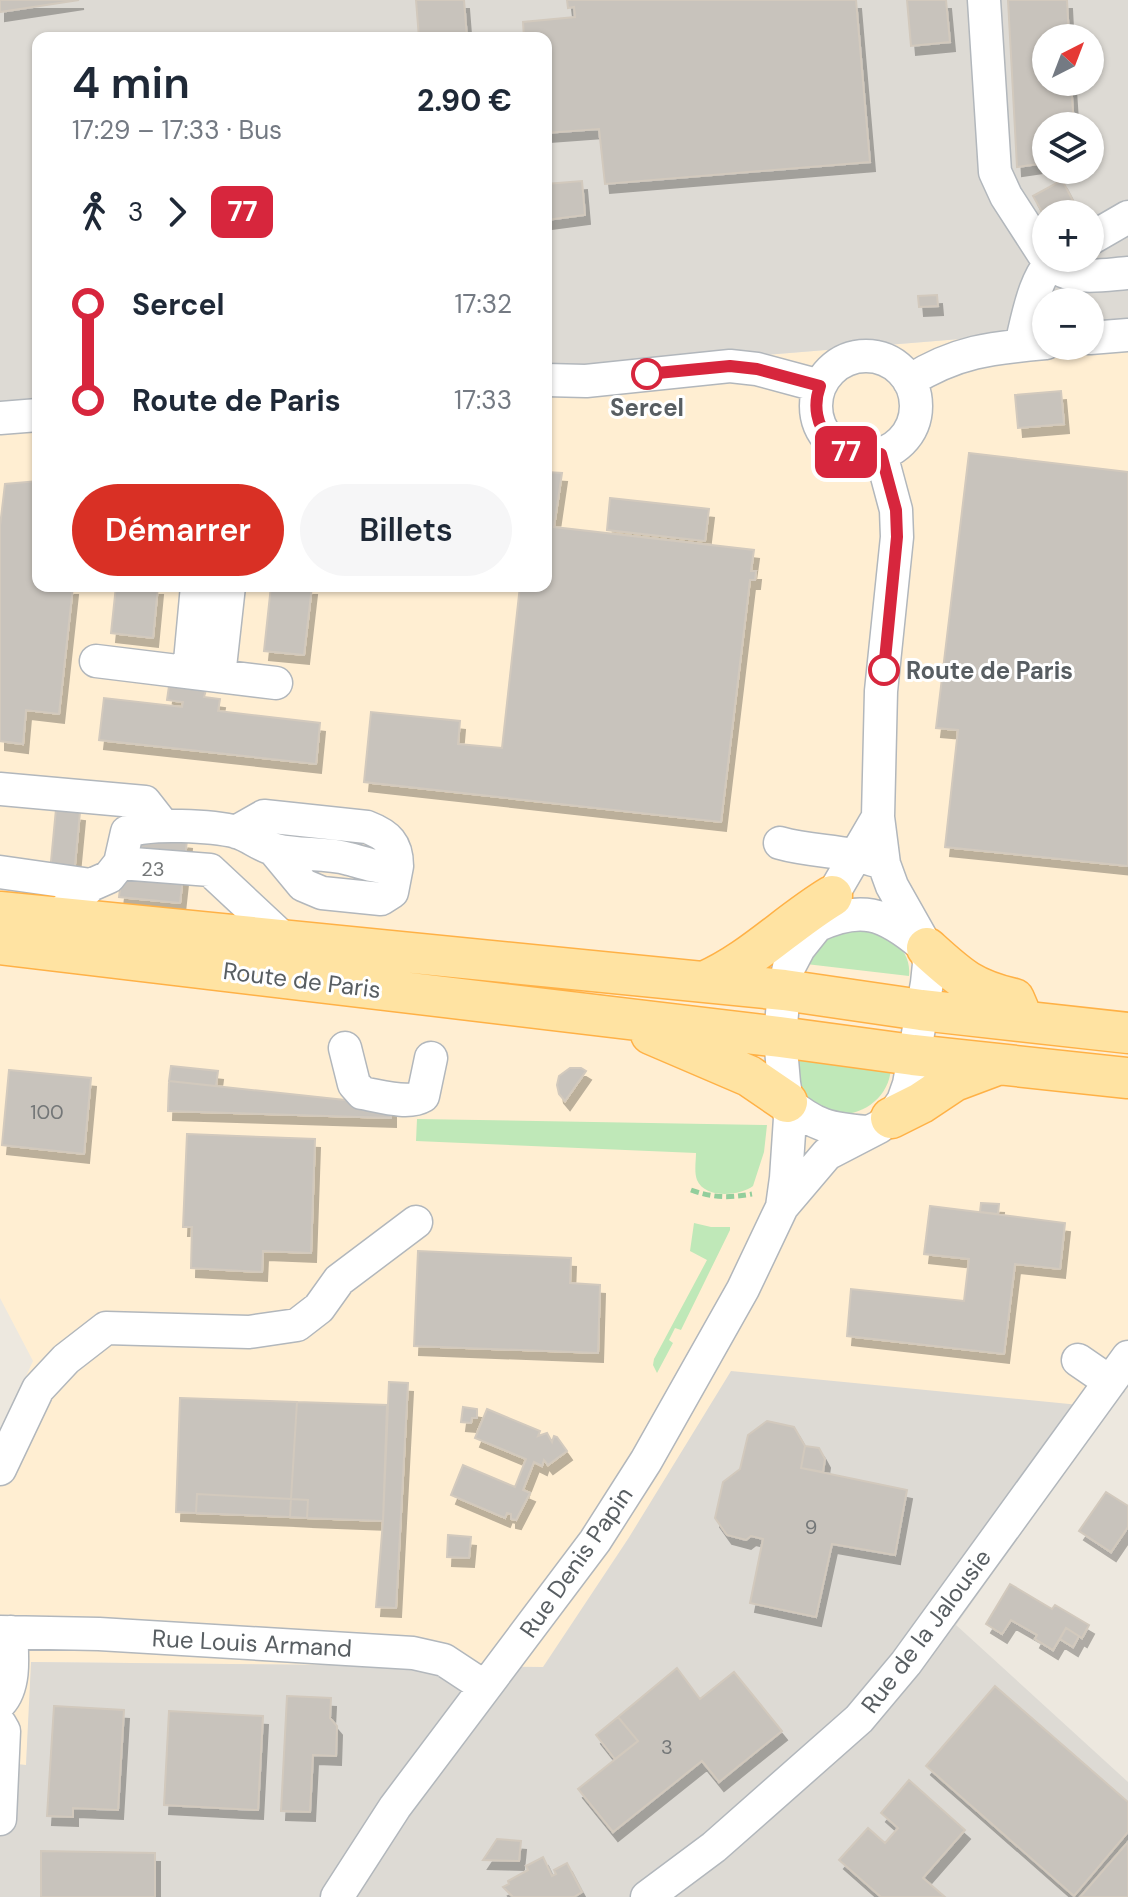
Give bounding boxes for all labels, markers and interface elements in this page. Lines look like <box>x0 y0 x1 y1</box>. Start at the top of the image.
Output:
north arrow <box>1032 24 1104 96</box>
map controls <box>1032 24 1104 360</box>
text: 4 min <box>72 54 190 112</box>
text: 2.90 € <box>417 81 512 120</box>
button: layers <box>1032 112 1104 184</box>
text: 17:29 – 17:33 · Bus <box>72 113 282 147</box>
icon: walk <box>72 190 116 234</box>
icon: forward <box>155 190 199 234</box>
text: 77 <box>227 193 257 230</box>
text: 3 <box>128 195 143 229</box>
button: + <box>1032 200 1104 272</box>
text: Sercel <box>132 285 225 324</box>
text: 17:32 <box>454 287 512 321</box>
button: − <box>1032 288 1104 360</box>
marker: Sercel <box>632 359 662 389</box>
text: Route de Paris <box>132 381 341 420</box>
text: 17:33 <box>454 383 512 417</box>
place label: Sercel <box>610 392 684 423</box>
line badge: 77 <box>810 426 882 478</box>
text: 77 <box>831 433 861 470</box>
button: Démarrer <box>72 484 284 576</box>
button: Billets <box>300 484 512 576</box>
marker: Route de Paris <box>869 655 899 685</box>
place label: Route de Paris <box>906 655 1073 686</box>
house number: 23 <box>141 856 165 882</box>
street label: Route de Paris <box>221 955 383 1005</box>
house number: 100 <box>30 1099 64 1125</box>
street label: Rue Denis Papin <box>513 1481 639 1643</box>
house number: 9 <box>805 1514 817 1540</box>
street label: Rue de la Jalousie <box>854 1543 998 1719</box>
street label: Rue Louis Armand <box>151 1622 353 1664</box>
house number: 3 <box>661 1734 673 1760</box>

